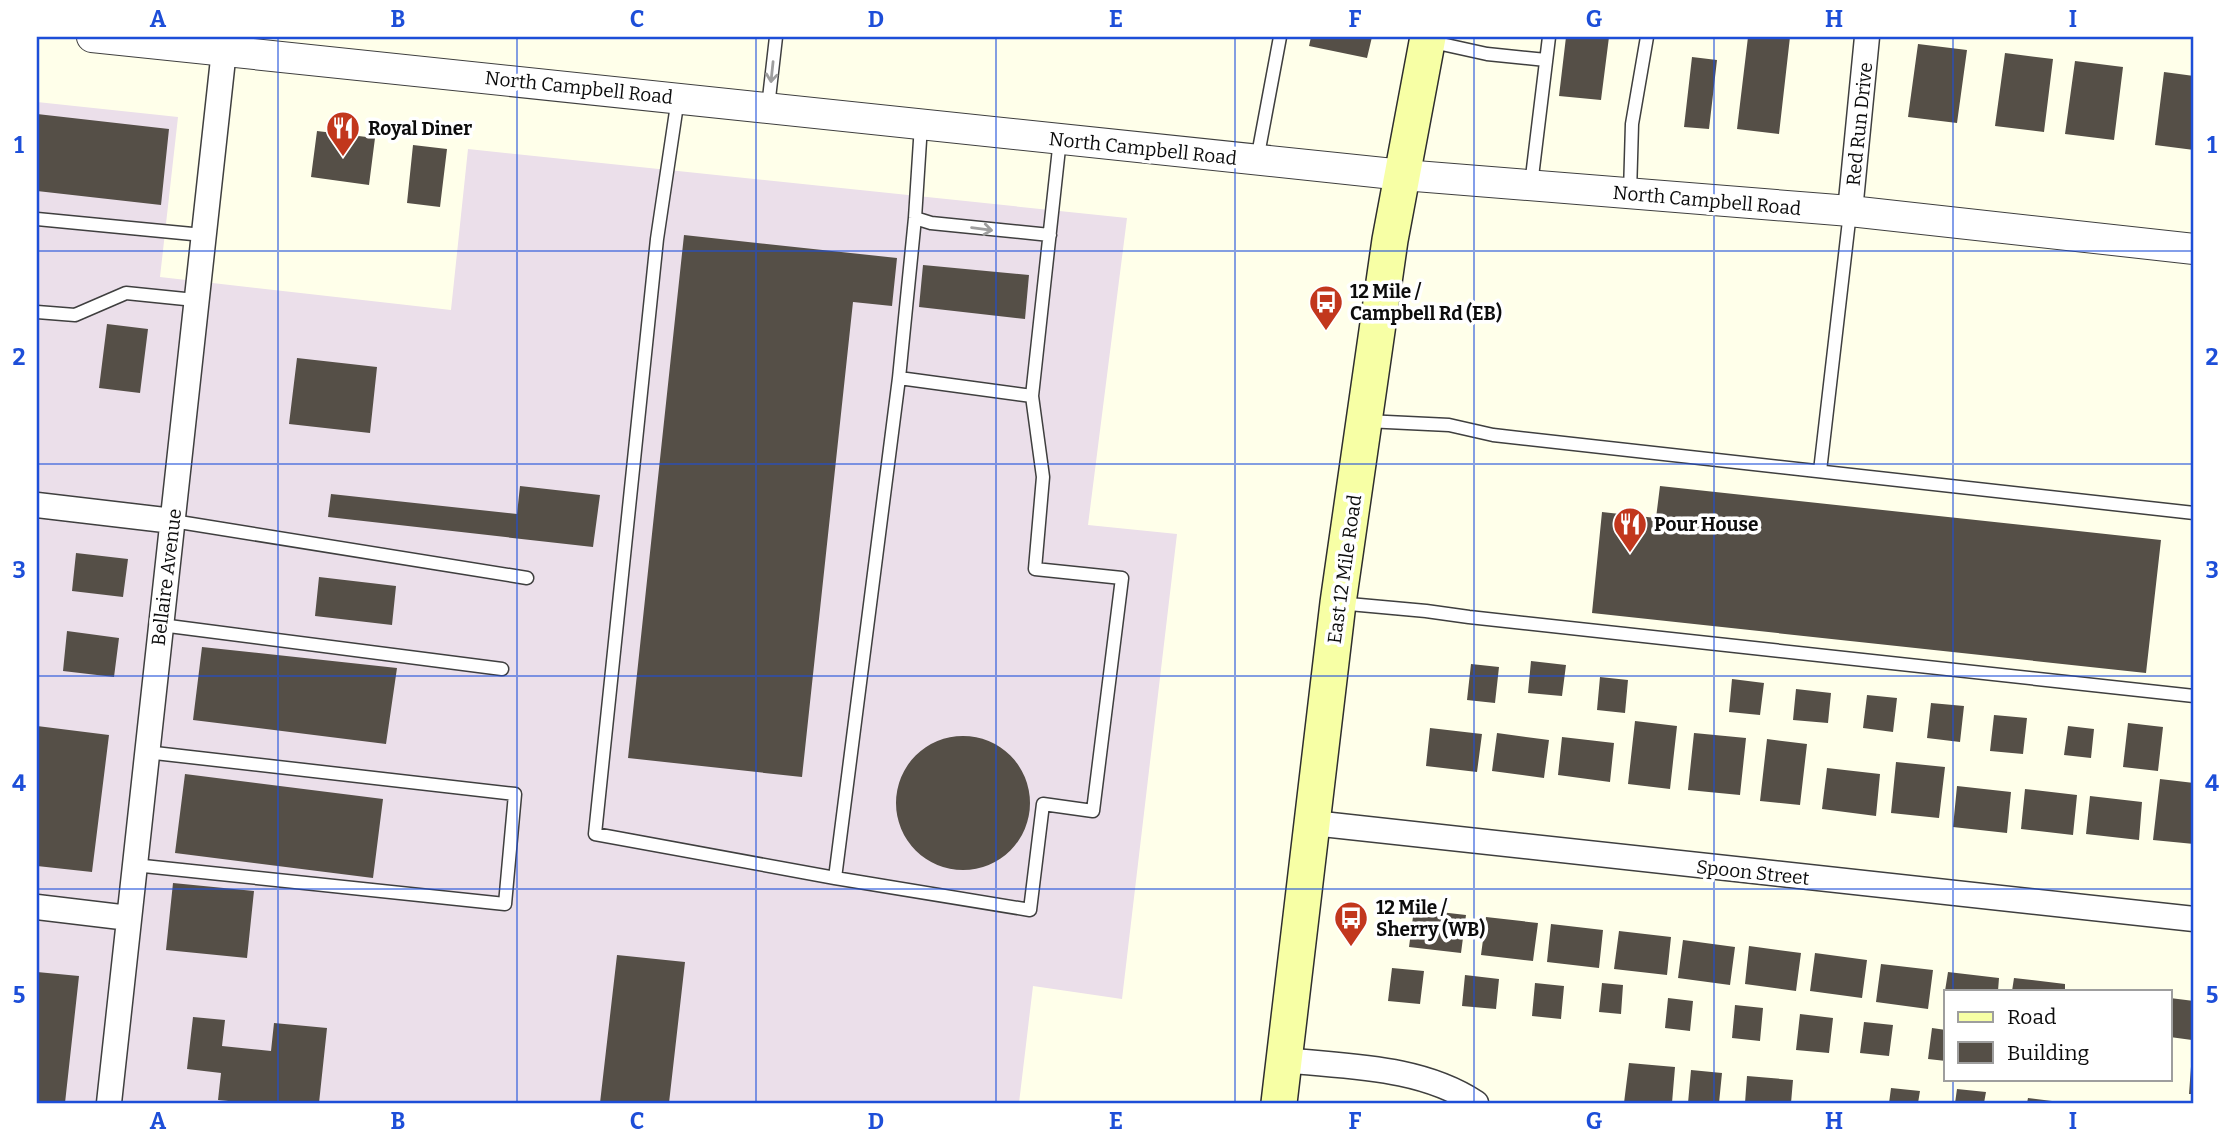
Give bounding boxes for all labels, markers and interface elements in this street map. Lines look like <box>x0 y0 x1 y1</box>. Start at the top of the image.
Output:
text: A <box>150 5 167 33</box>
text: B <box>391 5 405 33</box>
text: C <box>630 5 644 33</box>
text: D <box>868 5 884 33</box>
text: E <box>1109 5 1123 33</box>
text: F <box>1349 5 1362 33</box>
text: G <box>1586 5 1603 33</box>
text: H <box>1825 5 1843 33</box>
text: I <box>2069 5 2077 33</box>
one-way arrow <box>765 60 778 83</box>
street label: Red Run Drive <box>1842 61 1877 187</box>
street label: North Campbell Road <box>484 66 674 109</box>
restaurant icon: Royal Diner <box>324 109 362 158</box>
place label: Royal Diner <box>368 117 472 140</box>
street label: North Campbell Road <box>1048 127 1238 170</box>
text: 1 <box>14 131 24 159</box>
text: 1 <box>2207 131 2217 159</box>
street label: North Campbell Road <box>1612 181 1802 220</box>
one-way arrow <box>970 222 993 235</box>
place label: 12 Mile / Campbell Rd (EB) <box>1350 280 1502 325</box>
bus stop icon: 12 Mile / Campbell Rd (EB) <box>1307 283 1345 332</box>
text: 2 <box>13 343 26 371</box>
text: 2 <box>2206 343 2219 371</box>
street label: East 12 Mile Road <box>1323 493 1366 645</box>
restaurant icon: Pour House <box>1611 505 1649 554</box>
street label: Bellaire Avenue <box>147 507 186 647</box>
place label: Pour House <box>1654 513 1758 536</box>
text: 3 <box>12 556 26 584</box>
text: 3 <box>2205 556 2219 584</box>
text: 4 <box>12 769 26 797</box>
text: 4 <box>2205 769 2219 797</box>
street label: Spoon Street <box>1695 855 1811 890</box>
place label: 12 Mile / Sherry (WB) <box>1376 896 1485 941</box>
bus stop icon: 12 Mile / Sherry (WB) <box>1332 899 1370 948</box>
text: 5 <box>13 981 25 1009</box>
text: 5 <box>2206 981 2218 1009</box>
legend <box>1944 990 2172 1080</box>
text: Road <box>2007 1004 2056 1030</box>
text: Building <box>2007 1040 2090 1066</box>
text: A <box>150 1107 167 1135</box>
text: B <box>391 1107 405 1135</box>
text: C <box>630 1107 644 1135</box>
text: D <box>868 1107 884 1135</box>
text: E <box>1109 1107 1123 1135</box>
text: F <box>1349 1107 1362 1135</box>
text: G <box>1586 1107 1603 1135</box>
text: H <box>1825 1107 1843 1135</box>
text: I <box>2069 1107 2077 1135</box>

